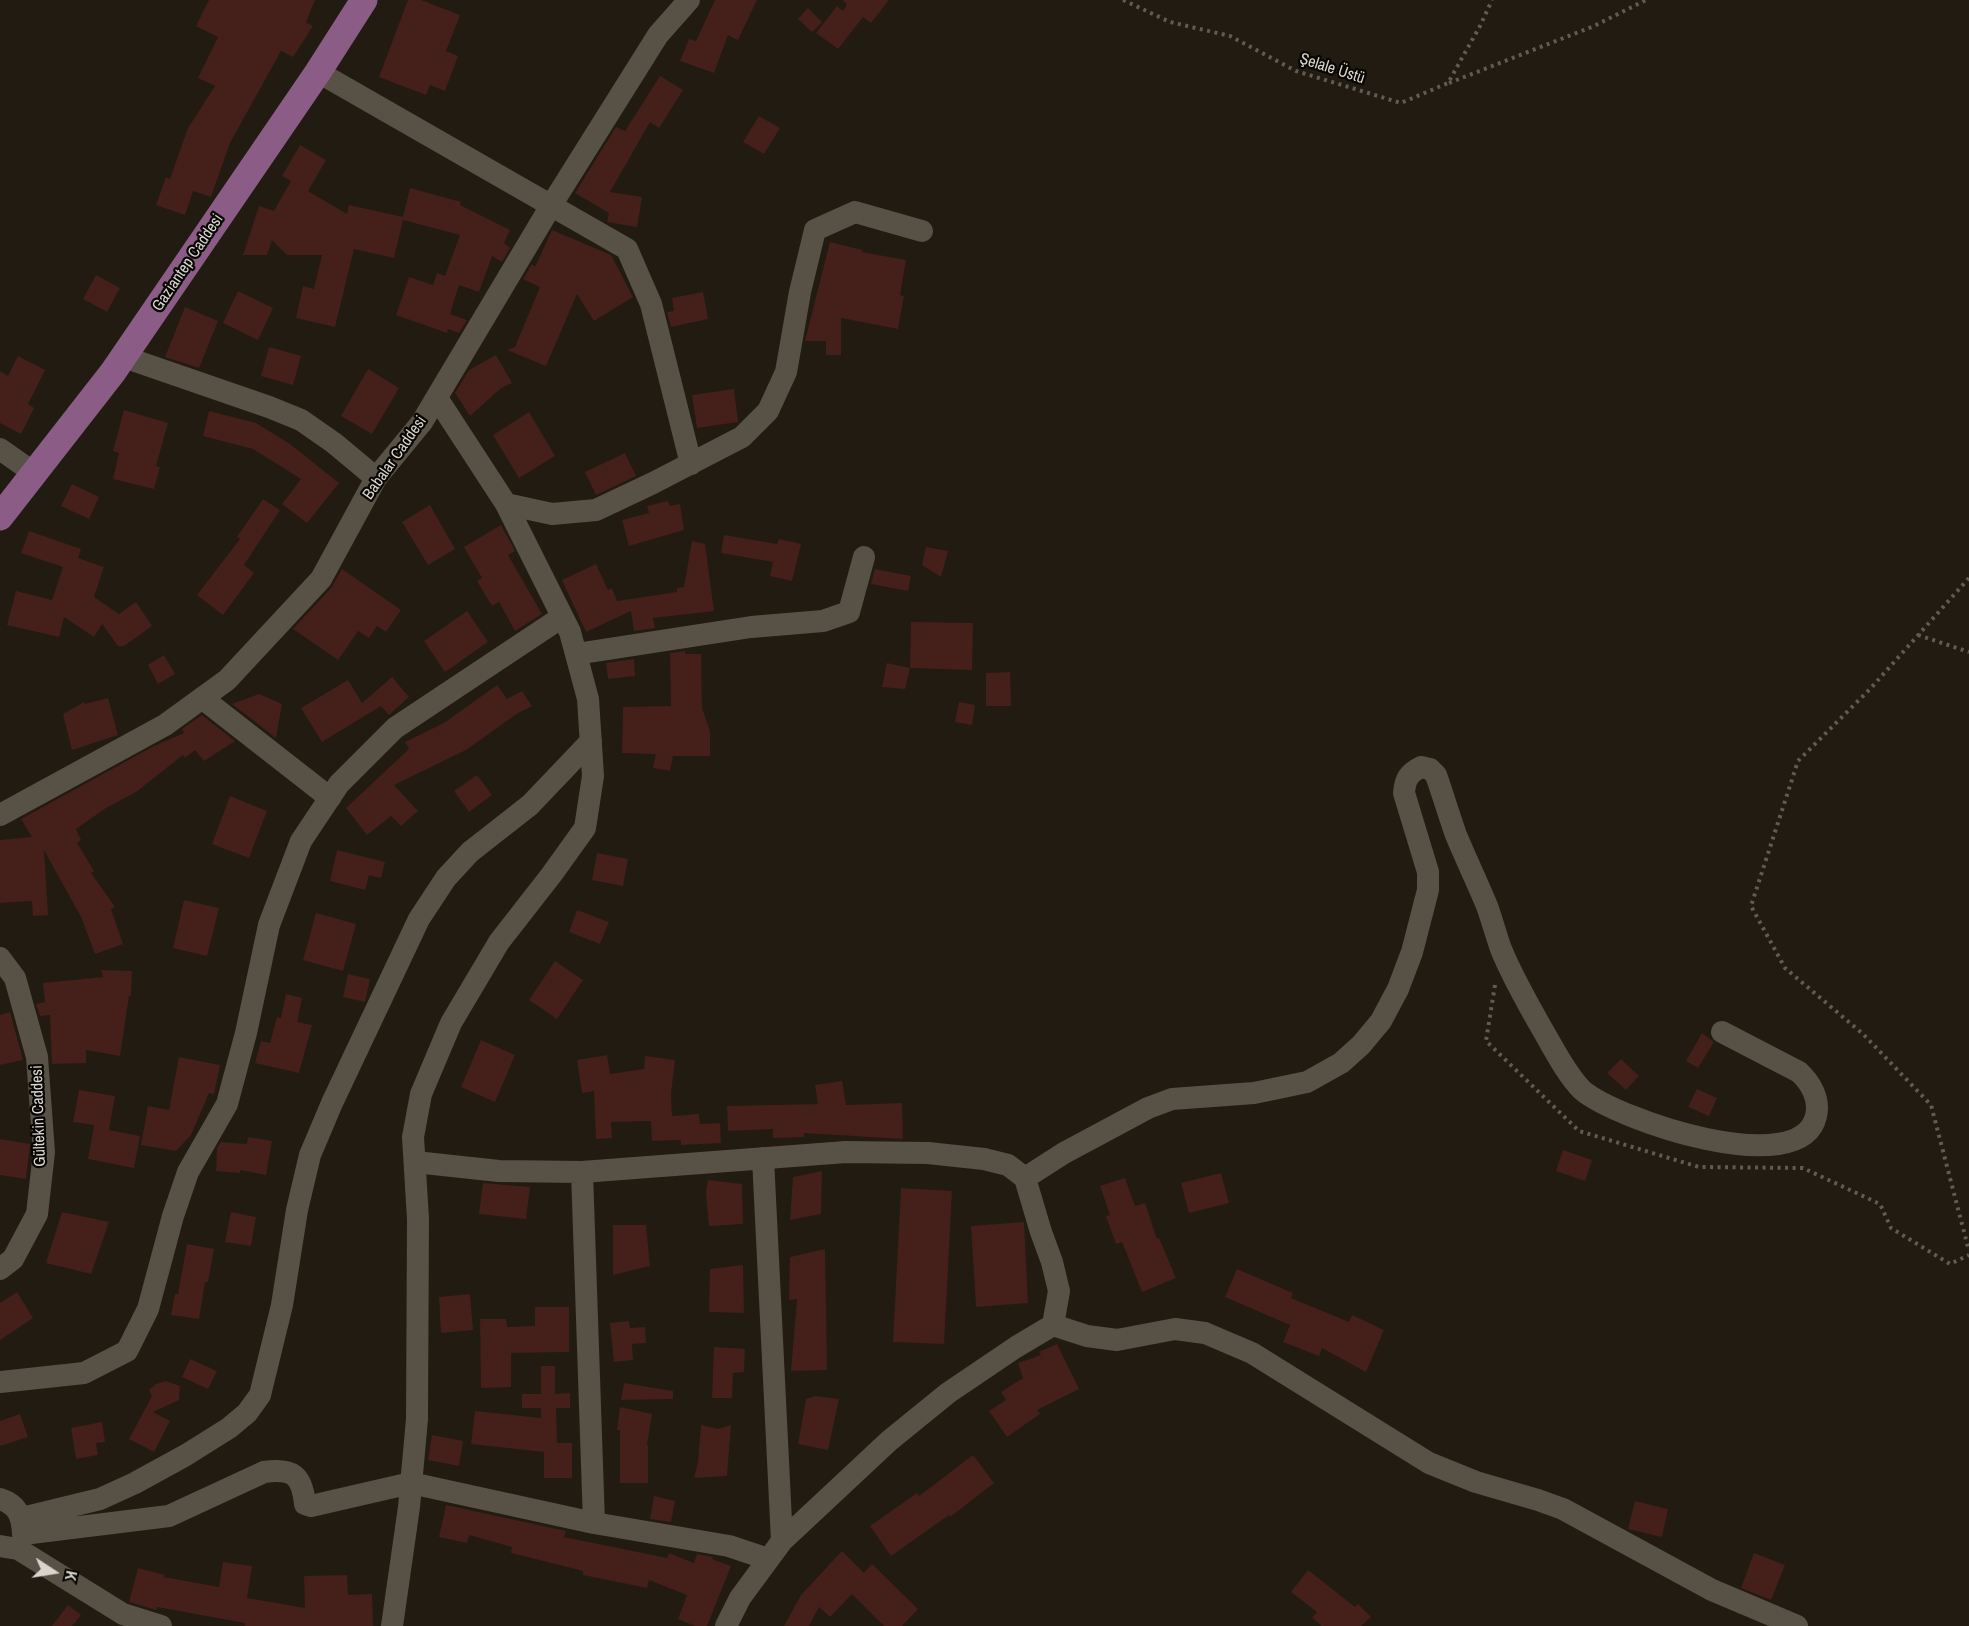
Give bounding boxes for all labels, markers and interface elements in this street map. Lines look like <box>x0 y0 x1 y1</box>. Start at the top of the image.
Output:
street label: Şelale Üstü <box>1297 50 1367 88</box>
street label: Gaziantep Caddesi <box>148 211 228 315</box>
street label: Babalar Caddesi <box>359 412 431 504</box>
street label: Gültekin Caddesi <box>28 1065 50 1167</box>
north arrow <box>24 1542 84 1602</box>
text: K <box>60 1569 83 1583</box>

